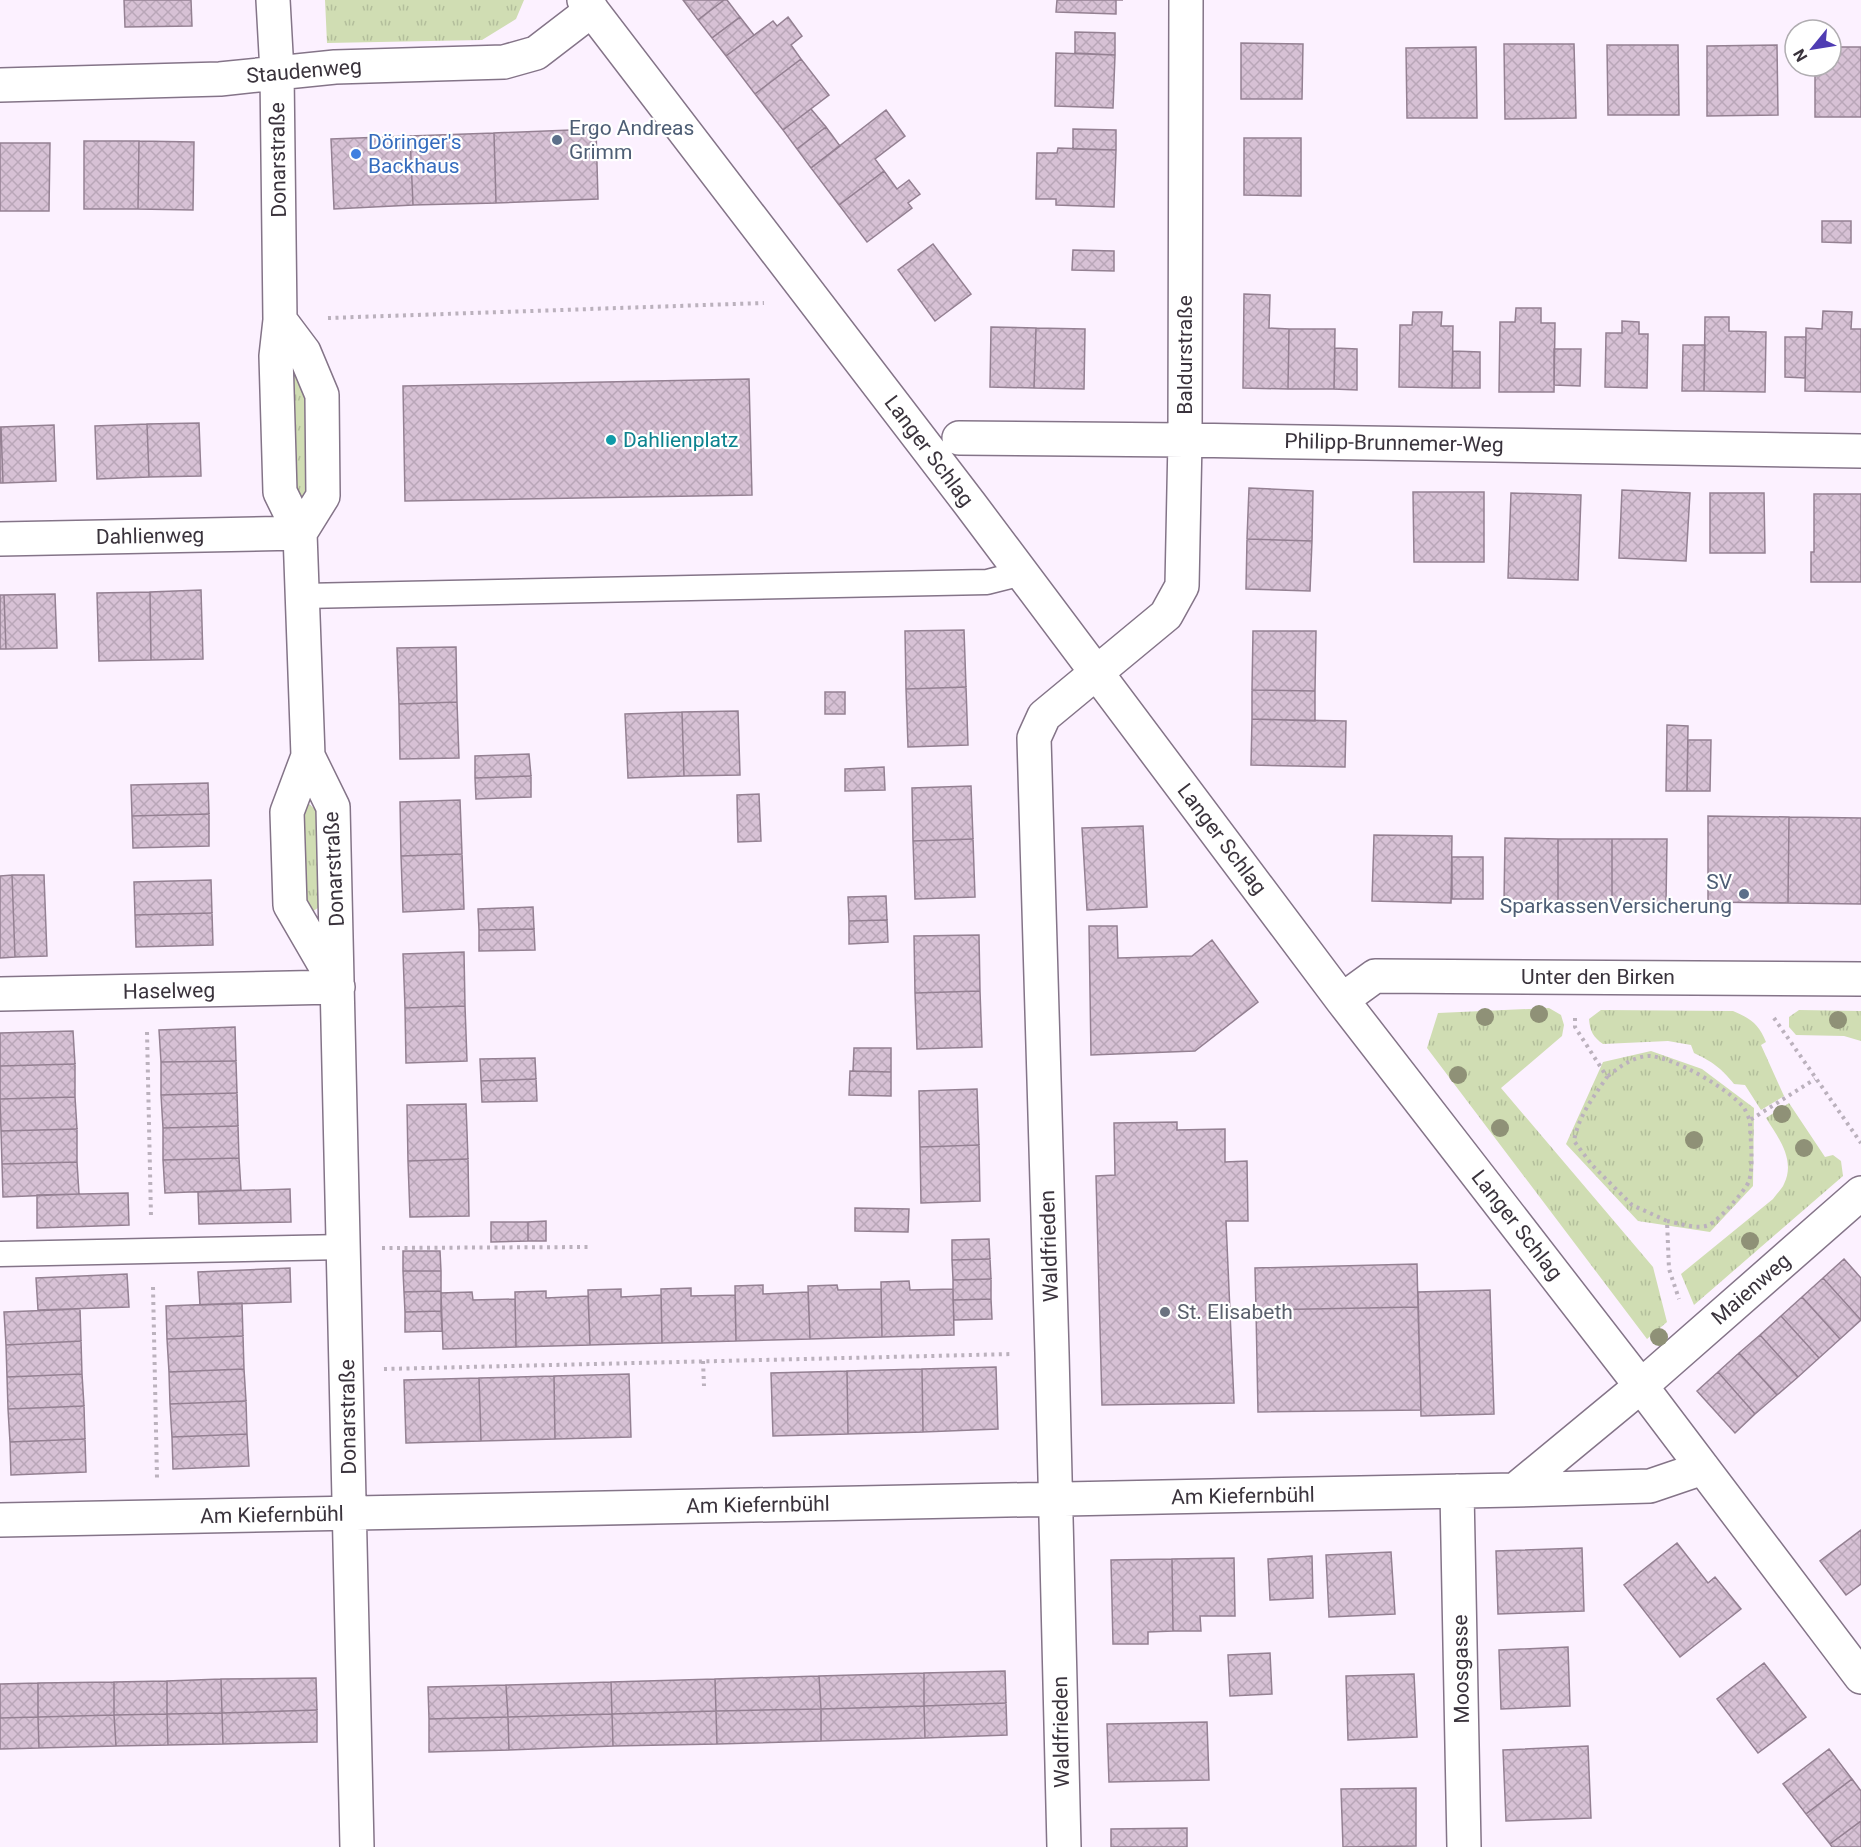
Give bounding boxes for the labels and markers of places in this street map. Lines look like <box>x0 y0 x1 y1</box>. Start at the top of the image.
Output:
place label: Ergo Andreas Grimm <box>569 116 694 164</box>
place label: Döringer's Backhaus <box>368 130 461 178</box>
marker: Ergo Andreas Grimm <box>550 133 564 147</box>
marker: Döringer's Backhaus <box>349 147 363 161</box>
place label: Dahlienplatz <box>623 428 738 452</box>
marker: Dahlienplatz <box>604 433 618 447</box>
place label: SV SparkassenVersicherung <box>1500 870 1733 918</box>
marker: SV SparkassenVersicherung <box>1737 887 1751 901</box>
place label: St. Elisabeth <box>1177 1300 1293 1324</box>
marker: St. Elisabeth <box>1158 1305 1172 1319</box>

